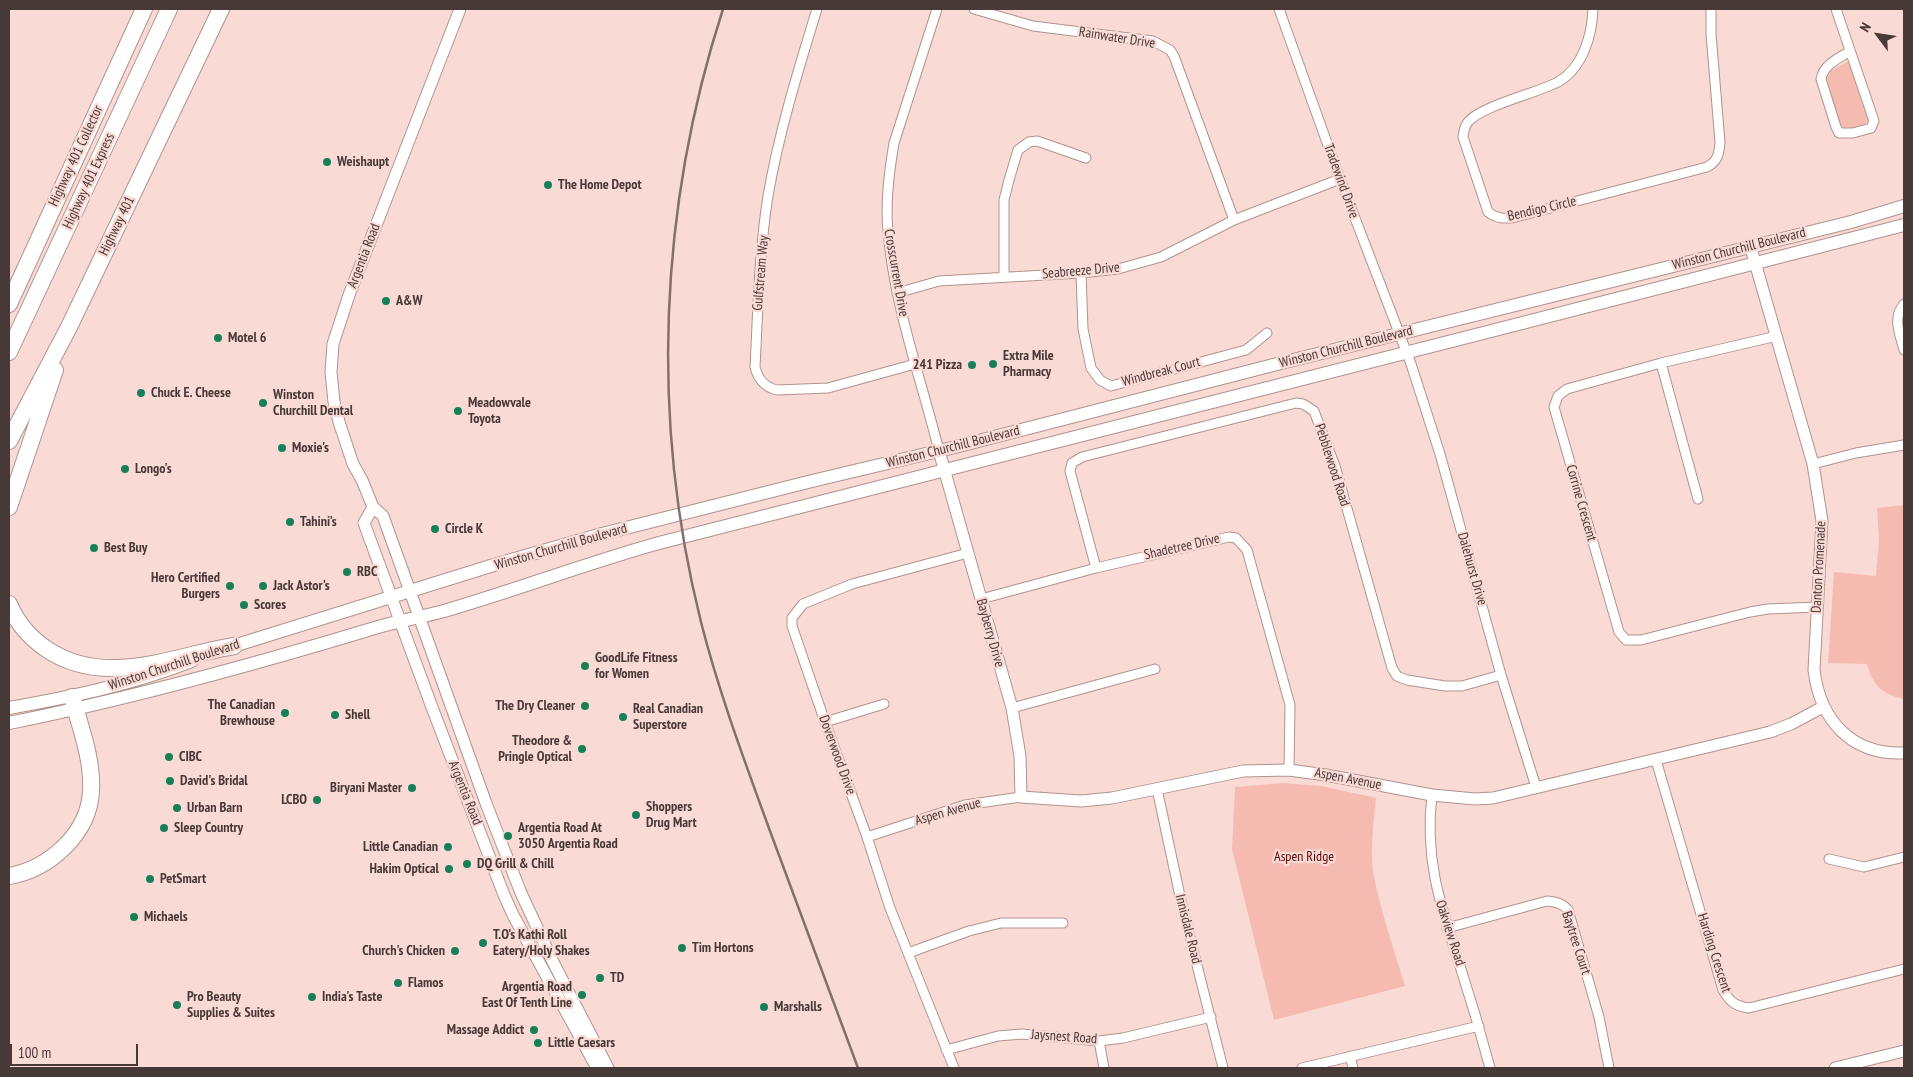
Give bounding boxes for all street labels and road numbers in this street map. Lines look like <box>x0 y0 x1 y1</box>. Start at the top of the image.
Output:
street label: Rainwater Drive <box>1078 24 1156 52</box>
street label: Highway 401 Collector <box>45 103 107 209</box>
street label: Highway 401 Express <box>59 130 119 232</box>
street label: Tradewind Drive <box>1320 141 1362 221</box>
street label: Bendigo Circle <box>1506 193 1578 225</box>
street label: Highway 401 <box>95 194 139 258</box>
street label: Argentia Road <box>344 221 384 291</box>
street label: Winston Churchill Boulevard <box>1671 224 1807 274</box>
street label: Crosscurrent Drive <box>880 228 912 318</box>
street label: Gulfstream Way <box>749 235 773 311</box>
street label: Seabreeze Drive <box>1042 259 1120 283</box>
street label: Winston Churchill Boulevard <box>1278 322 1414 372</box>
street label: Windbreak Court <box>1120 353 1202 391</box>
street label: Winston Churchill Boulevard <box>885 422 1021 472</box>
street label: Pebblewood Road <box>1311 422 1353 508</box>
street label: Corrine Crescent <box>1562 463 1600 543</box>
street label: Winston Churchill Boulevard <box>493 520 629 574</box>
street label: Danton Promenade <box>1808 520 1830 614</box>
street label: Shadetree Drive <box>1143 530 1221 564</box>
street label: Dalehurst Drive <box>1454 531 1490 607</box>
street label: Bayberry Drive <box>972 597 1008 669</box>
street label: Winston Churchill Boulevard <box>106 636 242 694</box>
street label: Doverwood Drive <box>815 713 859 797</box>
street label: Argentia Road <box>445 758 485 828</box>
street label: Aspen Avenue <box>1313 764 1383 794</box>
street label: Aspen Avenue <box>913 795 983 829</box>
street label: Innisdale Road <box>1171 893 1205 965</box>
street label: Oakview Road <box>1432 898 1468 968</box>
street label: Baytree Court <box>1558 909 1594 977</box>
street label: Harding Crescent <box>1693 911 1735 995</box>
street label: Jaysnest Road <box>1030 1026 1098 1048</box>

